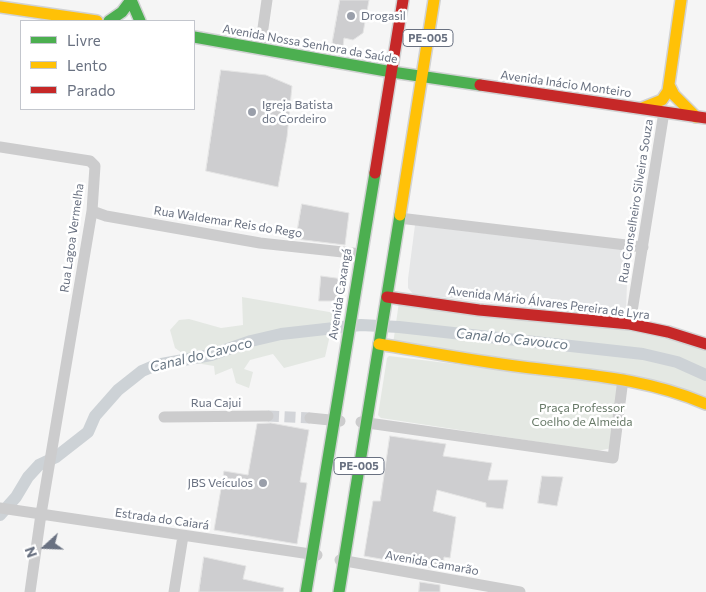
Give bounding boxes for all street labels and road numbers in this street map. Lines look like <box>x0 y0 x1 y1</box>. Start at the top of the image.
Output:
street label: Avenida Nossa Senhora da Saúde <box>221 22 399 66</box>
road number: PE-005 <box>403 29 453 46</box>
street label: Avenida Inácio Monteiro <box>500 68 632 100</box>
street label: Rua Conselheiro Silveira Souza <box>616 118 656 284</box>
street label: Rua Lagoa Vermelha <box>57 183 87 293</box>
street label: Rua Waldemar Reis do Rego <box>153 203 303 241</box>
street label: Avenida Caxangá <box>326 247 354 341</box>
street label: Avenida Mário Álvares Pereira de Lyra <box>447 283 651 323</box>
street label: Rua Cajui <box>191 396 241 410</box>
road number: PE-005 <box>334 458 384 474</box>
street label: Estrada do Caiará <box>114 505 210 533</box>
street label: Avenida Camarão <box>384 548 480 578</box>

